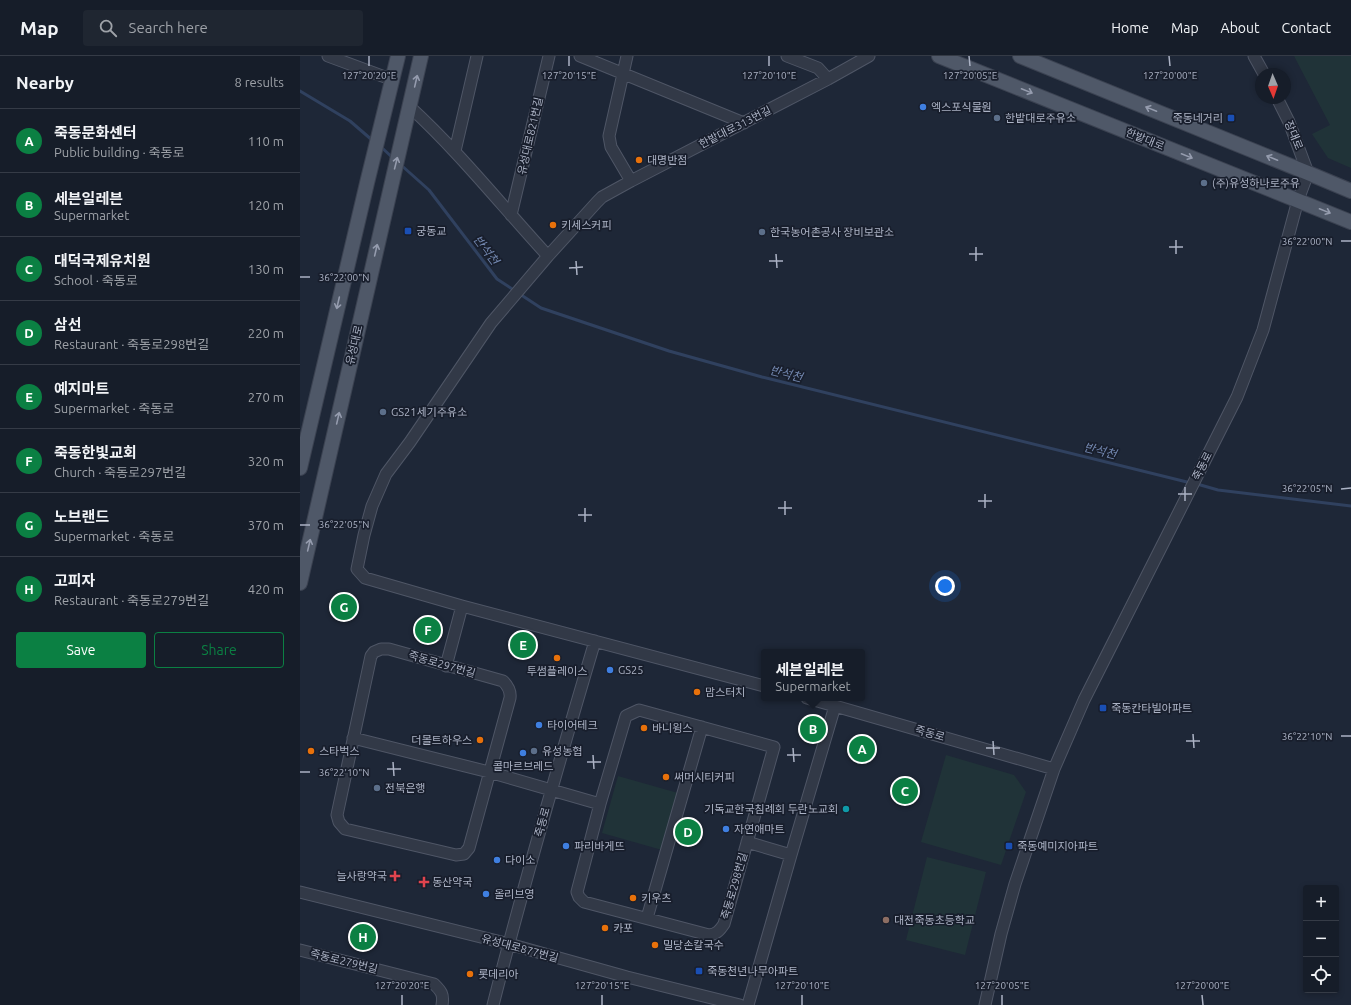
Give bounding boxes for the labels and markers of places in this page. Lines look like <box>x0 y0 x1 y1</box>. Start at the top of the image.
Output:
place label: 엑스포식물원 <box>931 101 992 113</box>
marker: 엑스포식물원 <box>918 102 928 112</box>
place label: 한밭대로주유소 <box>1005 112 1076 124</box>
place label: 죽동네거리 <box>1172 112 1223 124</box>
marker: 한밭대로주유소 <box>992 113 1002 123</box>
marker: 죽동네거리 <box>1226 113 1236 123</box>
place label: 대명반점 <box>647 154 687 166</box>
marker: 대명반점 <box>634 155 644 165</box>
place label: (주)유성하나로주유 <box>1212 177 1300 190</box>
marker: (주)유성하나로주유 <box>1199 178 1209 188</box>
place label: 키세스커피 <box>561 219 612 231</box>
marker: 키세스커피 <box>548 220 558 230</box>
place label: 궁동교 <box>416 225 446 237</box>
marker: 궁동교 <box>403 226 413 236</box>
place label: 한국농어촌공사 장비보관소 <box>770 226 894 238</box>
marker: 한국농어촌공사 장비보관소 <box>757 227 767 237</box>
place label: GS21세기주유소 <box>391 406 467 418</box>
marker: GS21세기주유소 <box>378 407 388 417</box>
pin: G <box>331 592 357 622</box>
pin: F <box>415 615 441 645</box>
pin: E <box>510 630 536 660</box>
marker: 투썸플레이스 <box>552 653 562 663</box>
place label: GS25 <box>618 664 643 676</box>
place label: 투썸플레이스 <box>527 665 587 677</box>
marker: GS25 <box>605 665 615 675</box>
place label: 맘스터치 <box>705 686 745 698</box>
marker: 맘스터치 <box>692 687 702 697</box>
place label: 죽동칸타빌아파트 <box>1111 702 1192 714</box>
marker: 죽동칸타빌아파트 <box>1098 703 1108 713</box>
pin: B <box>800 714 826 744</box>
place label: 타이어테크 <box>547 719 598 731</box>
marker: 타이어테크 <box>534 720 544 730</box>
place label: 바니윙스 <box>652 722 692 734</box>
marker: 바니윙스 <box>639 723 649 733</box>
place label: 더몰트하우스 <box>411 734 472 746</box>
pin: A <box>849 734 875 764</box>
marker: 더몰트하우스 <box>475 735 485 745</box>
place label: 스타벅스 <box>319 745 359 757</box>
place label: 유성농협 <box>542 745 582 757</box>
marker: 스타벅스 <box>306 746 316 756</box>
marker: 유성농협 <box>529 746 539 756</box>
marker: 콜마르브레드 <box>518 748 528 758</box>
place label: 콜마르브레드 <box>493 760 553 772</box>
place label: 써머시티커피 <box>674 771 735 783</box>
marker: 써머시티커피 <box>661 772 671 782</box>
pin: C <box>892 776 918 806</box>
place label: 전북은행 <box>385 782 425 794</box>
marker: 전북은행 <box>372 783 382 793</box>
place label: 기독교한국침례회 두란노교회 <box>704 803 838 815</box>
marker: 기독교한국침례회 두란노교회 <box>841 804 851 814</box>
pin: D <box>675 817 701 847</box>
place label: 자연애마트 <box>734 823 785 835</box>
marker: 자연애마트 <box>721 824 731 834</box>
place label: 파리바게뜨 <box>574 840 625 852</box>
place label: 죽동예미지아파트 <box>1017 840 1098 852</box>
marker: 파리바게뜨 <box>561 841 571 851</box>
marker: 죽동예미지아파트 <box>1004 841 1014 851</box>
place label: 다이소 <box>505 854 535 866</box>
marker: 다이소 <box>492 855 502 865</box>
place label: 늘사랑약국 <box>336 870 387 882</box>
marker: 늘사랑약국 <box>390 871 400 881</box>
place label: 동산약국 <box>432 876 472 888</box>
marker: 동산약국 <box>419 877 429 887</box>
place label: 올리브영 <box>494 888 534 900</box>
marker: 올리브영 <box>481 889 491 899</box>
place label: 키우츠 <box>641 892 671 904</box>
marker: 키우츠 <box>628 893 638 903</box>
place label: 대전죽동초등학교 <box>894 914 975 926</box>
marker: 대전죽동초등학교 <box>881 915 891 925</box>
pin: H <box>350 922 376 952</box>
place label: 카포 <box>613 922 633 934</box>
marker: 카포 <box>600 923 610 933</box>
place label: 밀당손칼국수 <box>663 939 724 951</box>
marker: 밀당손칼국수 <box>650 940 660 950</box>
place label: 죽동천년나무아파트 <box>707 965 798 977</box>
marker: 죽동천년나무아파트 <box>694 966 704 976</box>
place label: 롯데리아 <box>478 968 518 980</box>
marker: 롯데리아 <box>465 969 475 979</box>

